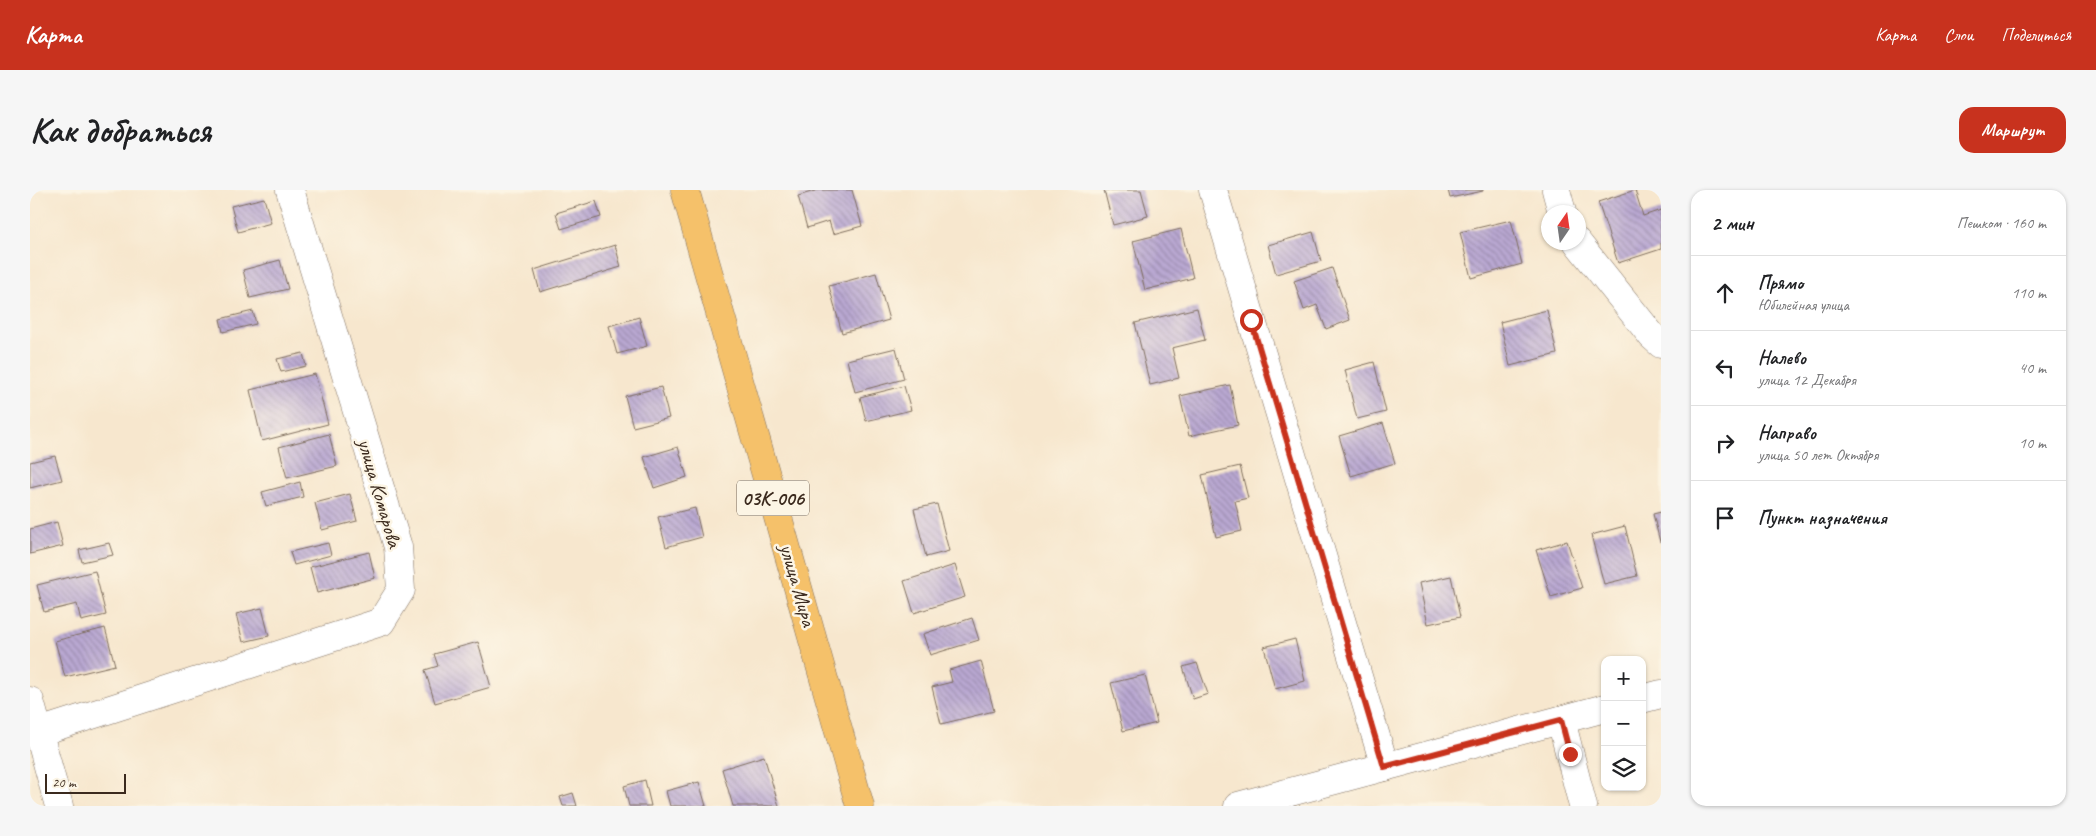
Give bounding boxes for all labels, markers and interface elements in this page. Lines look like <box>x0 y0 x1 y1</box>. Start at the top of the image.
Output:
text: Карта <box>25 20 82 50</box>
text: Карта <box>1875 24 1916 46</box>
text: Слои <box>1944 24 1973 46</box>
text: Поделиться <box>2001 24 2071 46</box>
button: Маршрут <box>1959 107 2066 153</box>
text: Как добраться <box>30 108 211 153</box>
north arrow <box>1541 205 1586 250</box>
text: 2 мин <box>1711 210 1754 236</box>
text: Пешком · 160 m <box>1957 213 2046 233</box>
text: Прямо <box>1758 271 1803 295</box>
icon: ahead <box>1711 279 1739 307</box>
text: 110 m <box>2012 283 2046 303</box>
text: Юбилейная улица <box>1758 295 1849 315</box>
route start <box>1240 309 1263 332</box>
text: Налево <box>1758 346 1806 370</box>
icon: left <box>1711 354 1739 382</box>
text: 40 m <box>2019 358 2046 378</box>
text: улица 12 Декабря <box>1758 370 1856 390</box>
text: Направо <box>1758 421 1816 445</box>
icon: right <box>1711 429 1739 457</box>
text: 10 m <box>2019 433 2046 453</box>
street label: улица Комарова <box>351 434 408 552</box>
text: улица 50 лет Октября <box>1758 445 1878 465</box>
road number: 03К-006 <box>737 480 809 516</box>
icon: arrive <box>1711 504 1739 532</box>
text: Пункт назначения <box>1758 506 1887 530</box>
street label: улица Мира <box>773 539 823 631</box>
map controls <box>1601 656 1646 791</box>
button: + <box>1601 656 1646 701</box>
button: − <box>1601 701 1646 746</box>
route end <box>1559 743 1582 766</box>
button: layers <box>1601 746 1646 791</box>
scale bar <box>45 771 126 794</box>
text: 20 m <box>52 774 76 791</box>

